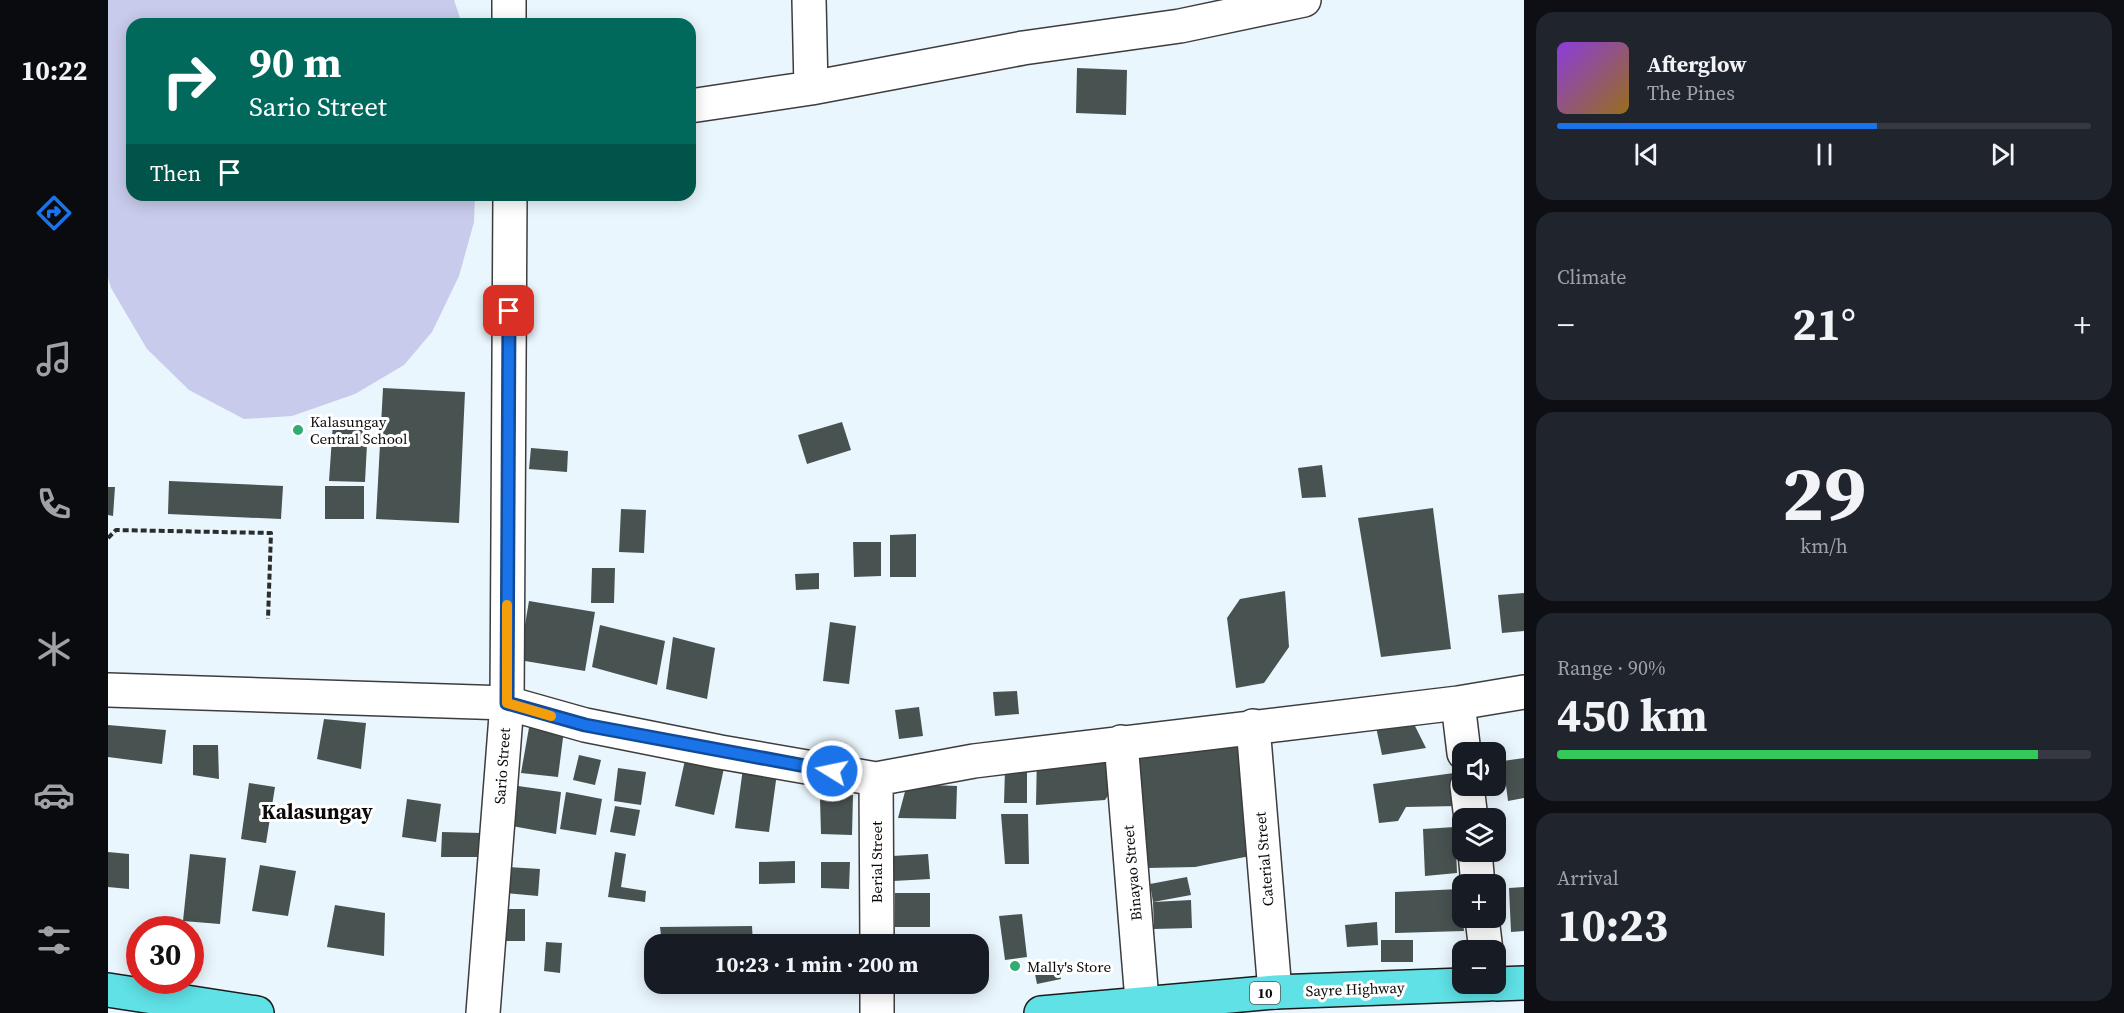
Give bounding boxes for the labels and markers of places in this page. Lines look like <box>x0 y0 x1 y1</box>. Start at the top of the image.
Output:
pin <box>483 285 534 336</box>
place label: Kalasungay Central School <box>310 411 408 449</box>
marker: Kalasungay Central School <box>291 423 305 437</box>
place label: Mally's Store <box>1027 956 1111 977</box>
marker: Mally's Store <box>1008 959 1022 973</box>

